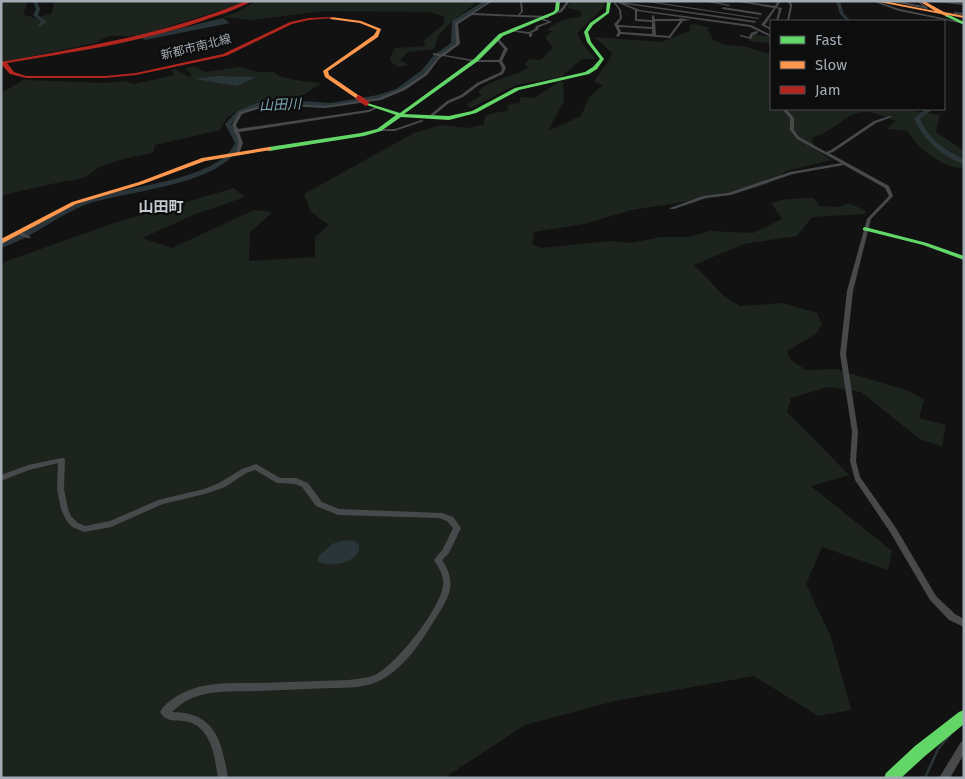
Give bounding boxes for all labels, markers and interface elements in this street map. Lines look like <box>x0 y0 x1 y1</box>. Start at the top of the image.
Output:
legend <box>770 20 945 110</box>
street label: 新都市南北線 <box>159 31 233 63</box>
text: Fast <box>815 31 842 49</box>
text: Slow <box>815 56 847 74</box>
text: Jam <box>815 81 841 99</box>
water label: 山田川 <box>259 95 303 115</box>
district label: 山田町 <box>138 198 184 216</box>

